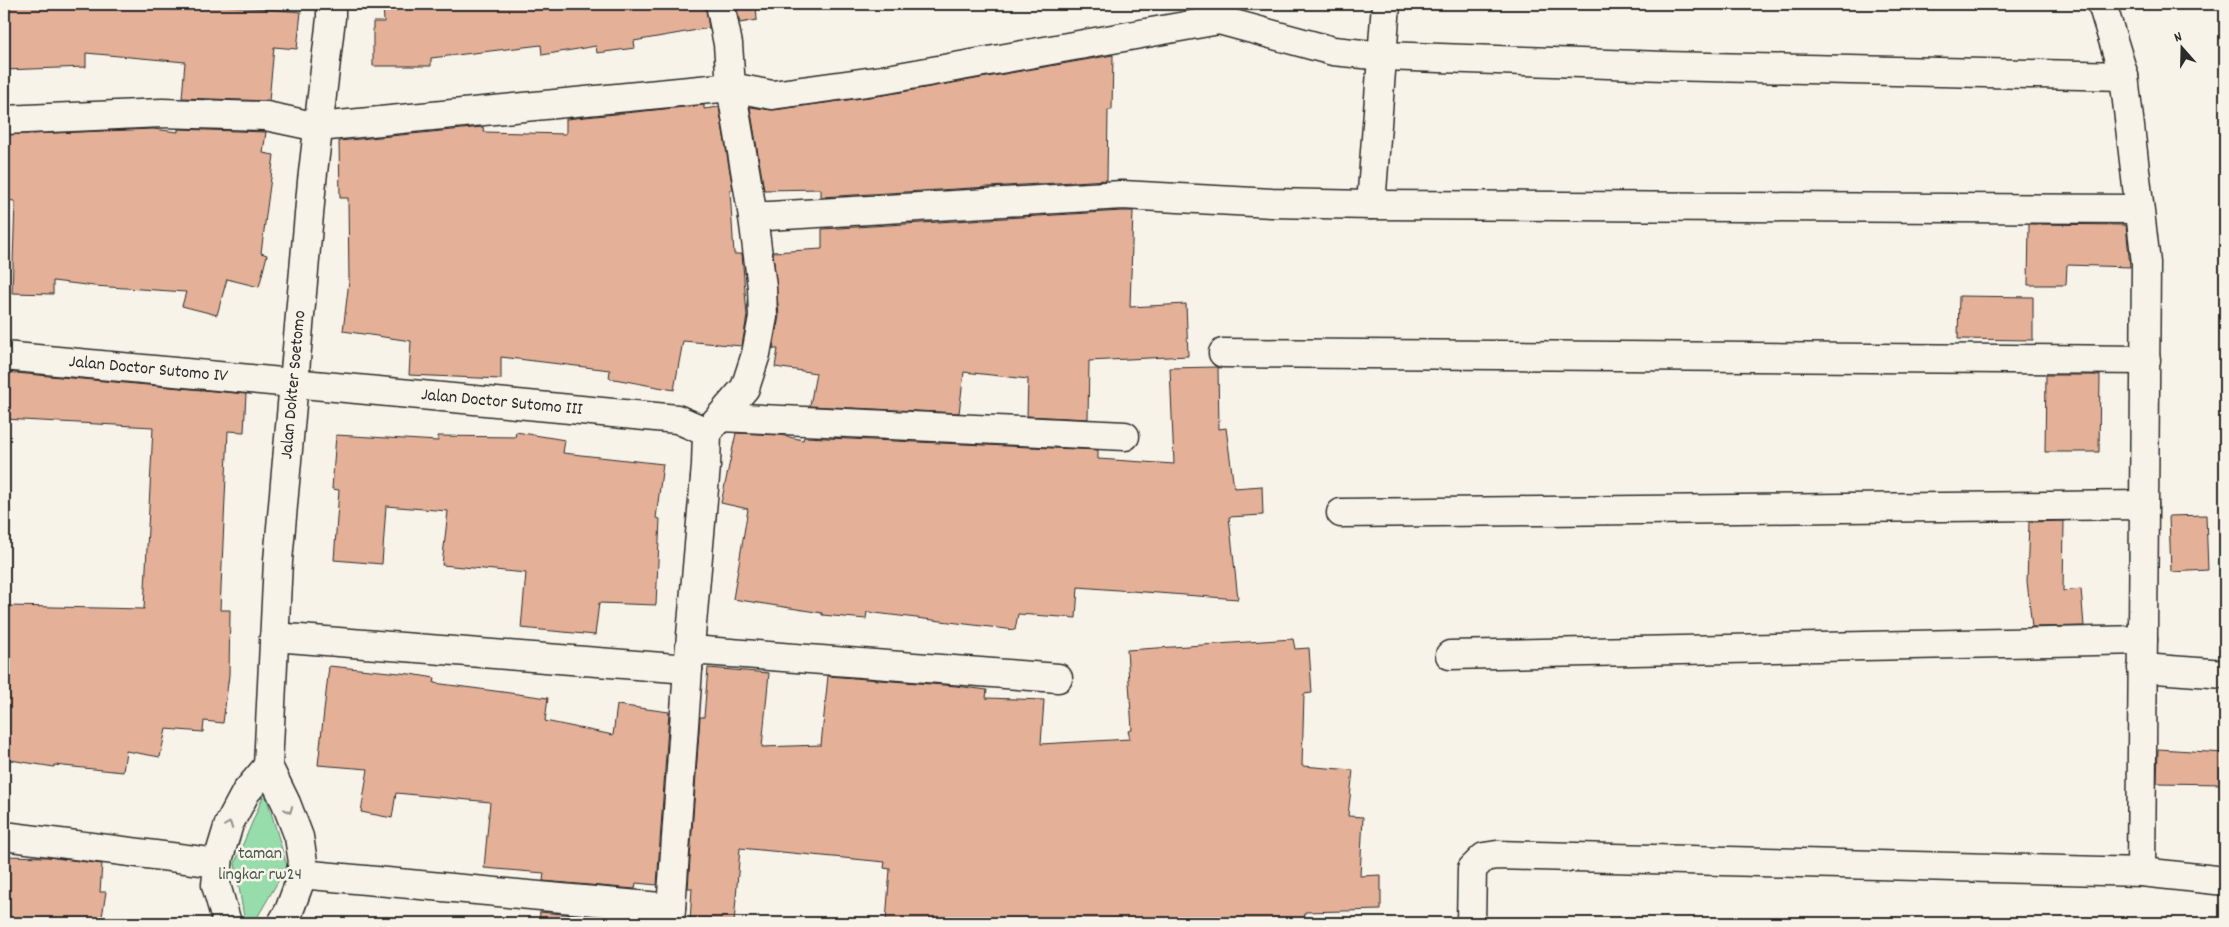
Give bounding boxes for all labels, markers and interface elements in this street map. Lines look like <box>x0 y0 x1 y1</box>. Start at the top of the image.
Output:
north arrow <box>2156 22 2206 72</box>
text: N <box>2172 27 2185 48</box>
street label: Jalan Dokter Soetomo <box>275 309 313 460</box>
street label: Jalan Doctor Sutomo IV <box>68 350 229 389</box>
street label: Jalan Doctor Sutomo III <box>420 383 584 423</box>
one-way arrow <box>283 805 293 814</box>
one-way arrow <box>223 821 233 830</box>
park label: taman lingkar rw24 <box>218 842 302 888</box>

